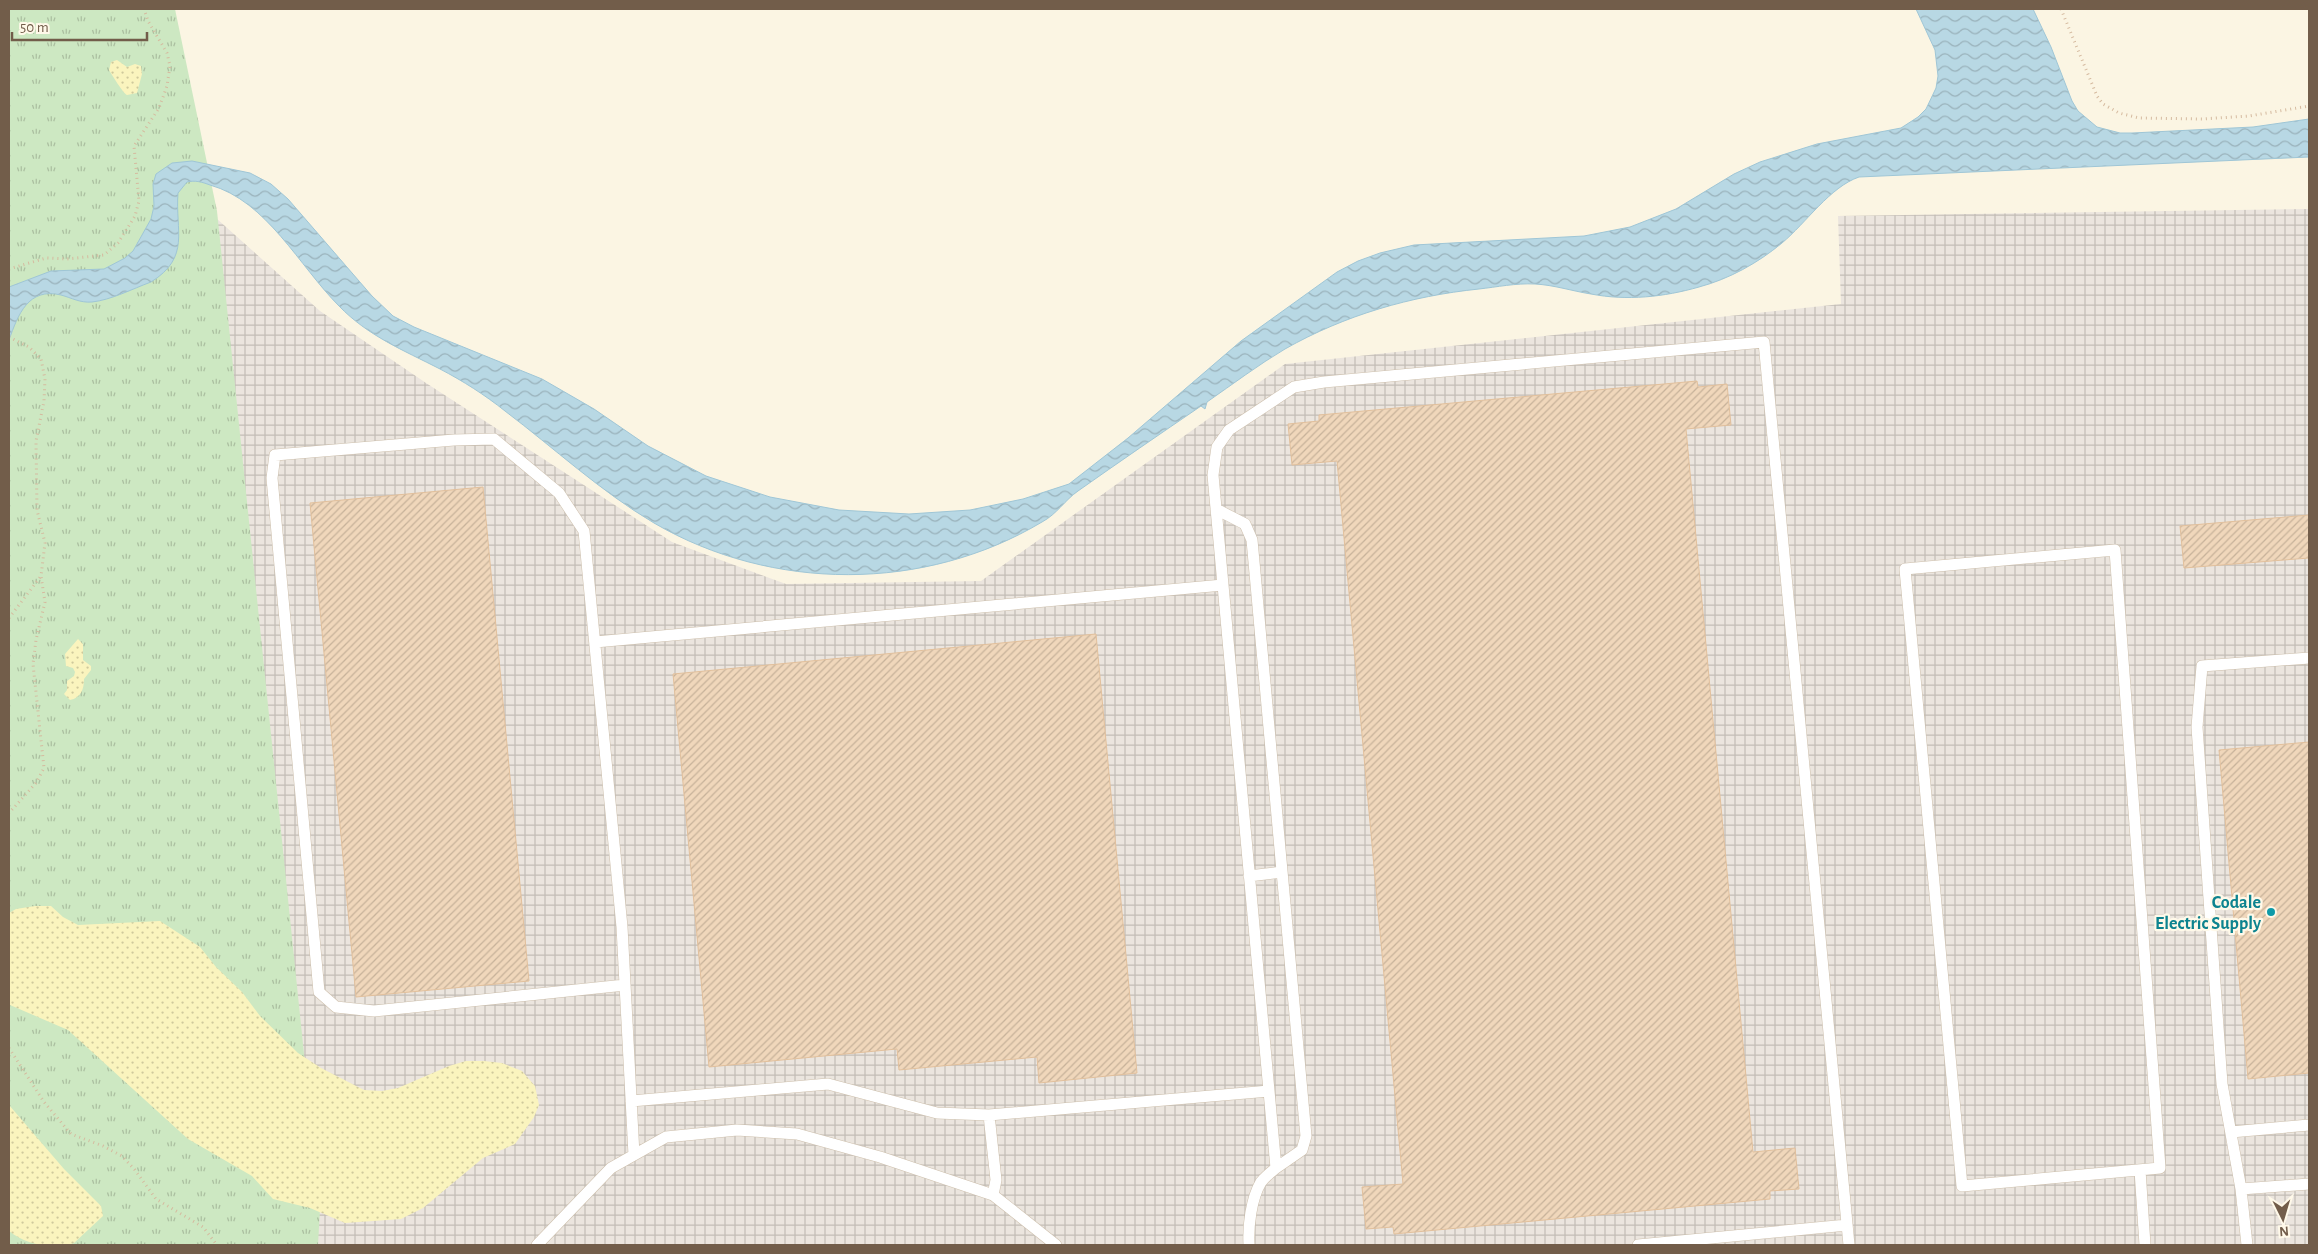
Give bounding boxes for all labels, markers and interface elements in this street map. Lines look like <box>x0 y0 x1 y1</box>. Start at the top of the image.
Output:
scale bar <box>12 10 148 42</box>
text: 50 m <box>20 20 49 35</box>
place label: Codale Electric Supply <box>2155 894 2262 933</box>
marker: Codale Electric Supply <box>2265 906 2277 918</box>
north arrow <box>2258 1194 2308 1244</box>
text: N <box>2279 1224 2290 1238</box>

